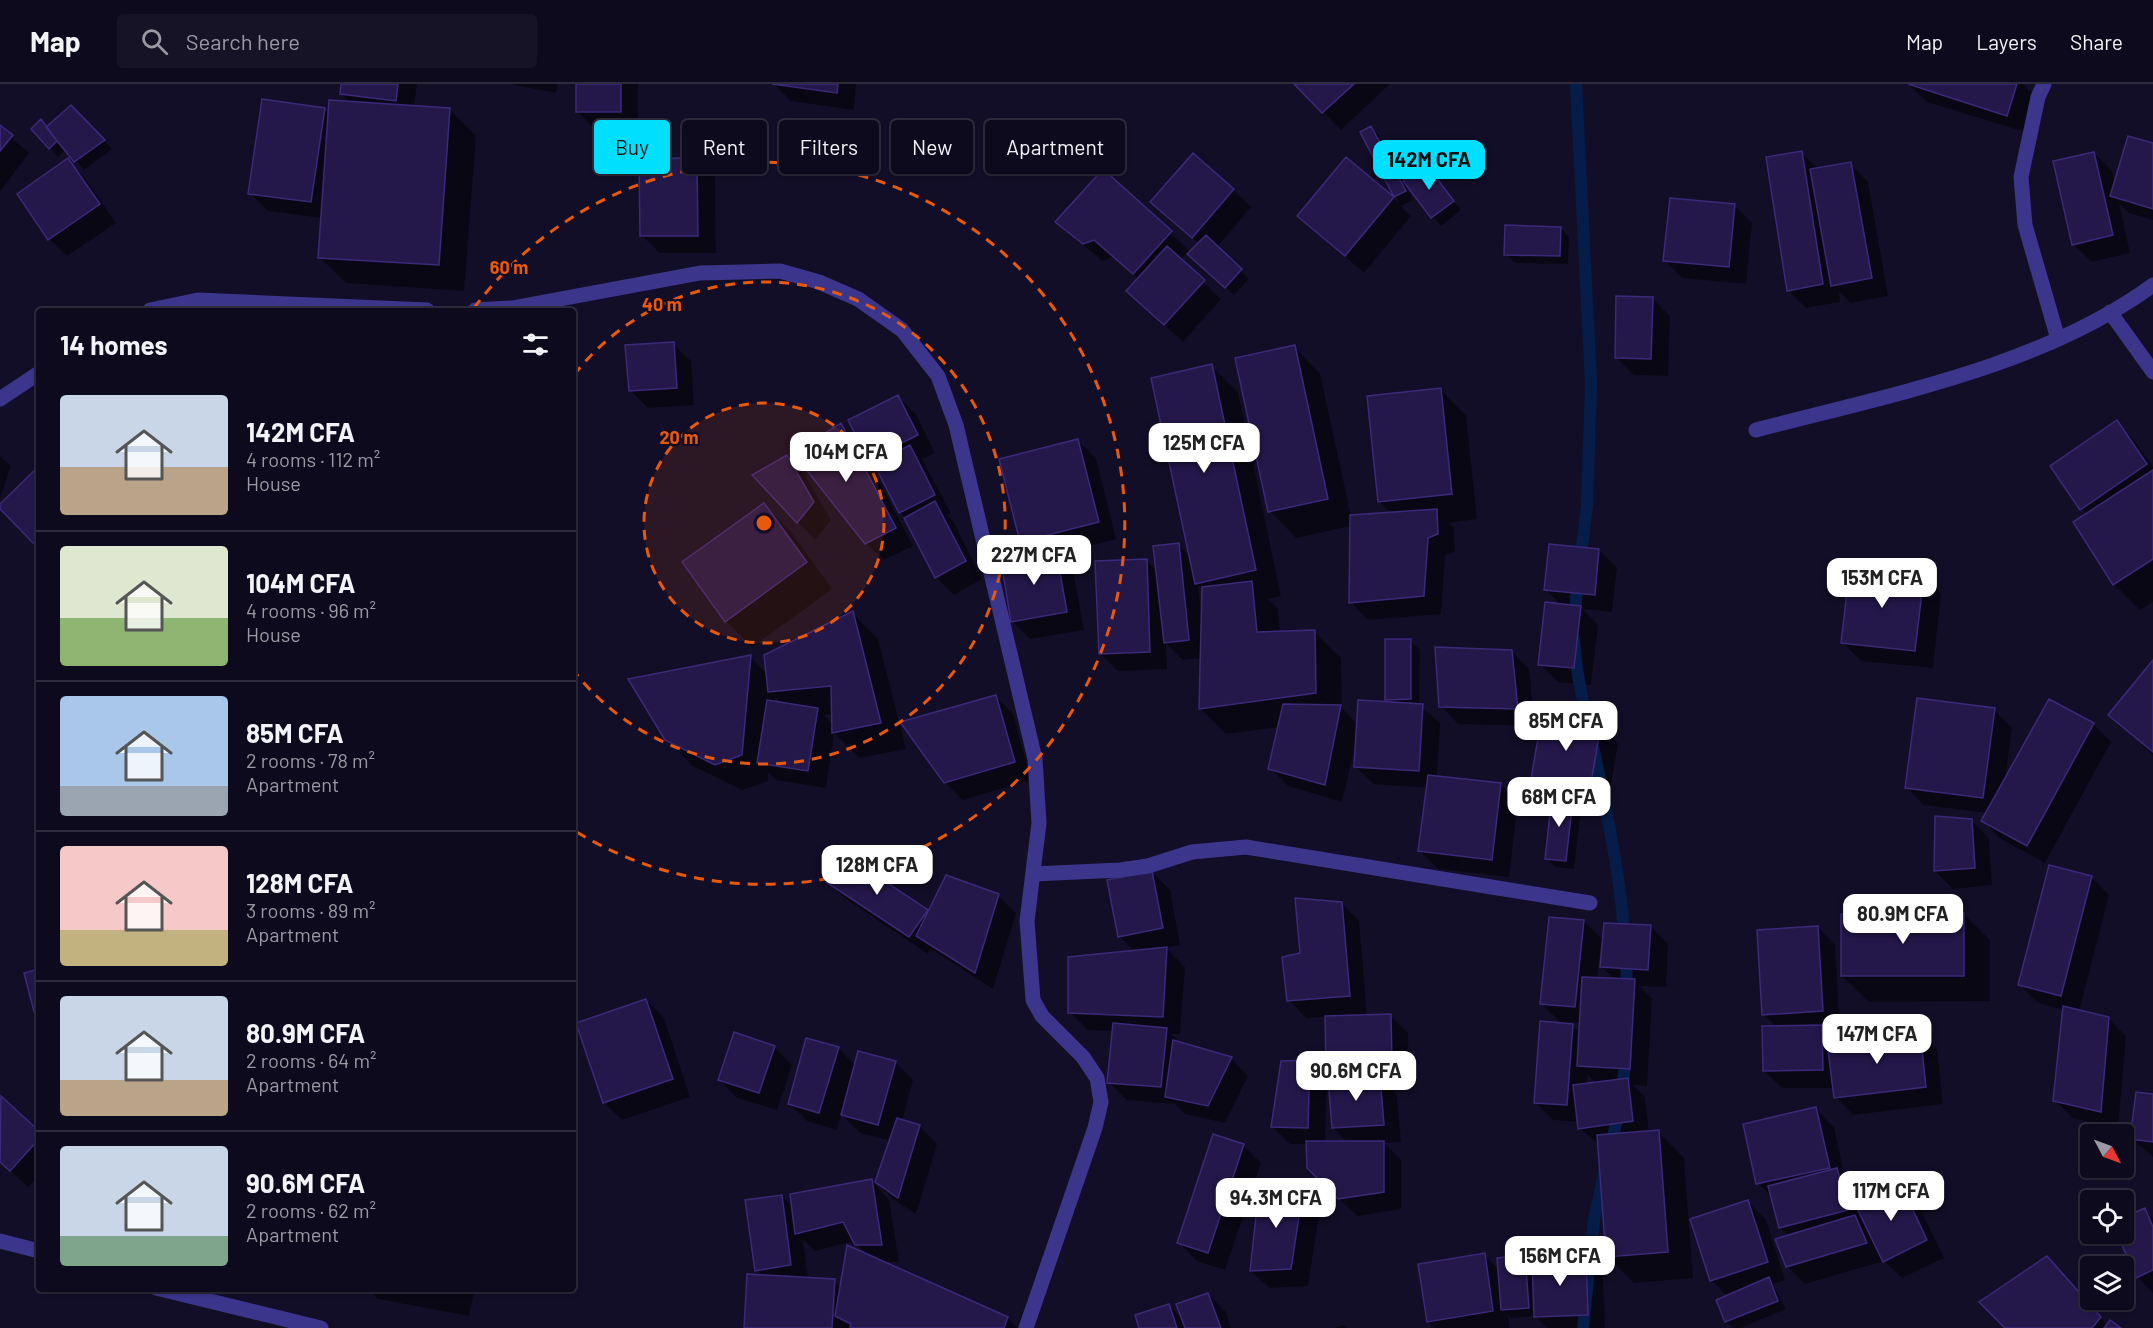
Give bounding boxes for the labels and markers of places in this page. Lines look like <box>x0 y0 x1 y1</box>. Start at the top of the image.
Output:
pin: 142M CFA <box>1367 140 1491 191</box>
pin: 125M CFA <box>1142 423 1266 474</box>
pin: 104M CFA <box>784 432 908 483</box>
centre of rings <box>754 513 774 533</box>
pin: 227M CFA <box>972 535 1096 586</box>
pin: 153M CFA <box>1820 558 1944 609</box>
pin: 85M CFA <box>1511 701 1621 752</box>
pin: 68M CFA <box>1504 777 1614 828</box>
pin: 128M CFA <box>815 845 939 896</box>
pin: 80.9M CFA <box>1834 894 1972 945</box>
pin: 147M CFA <box>1815 1014 1939 1065</box>
pin: 90.6M CFA <box>1287 1051 1425 1102</box>
pin: 117M CFA <box>1829 1171 1953 1222</box>
pin: 94.3M CFA <box>1207 1178 1345 1229</box>
pin: 156M CFA <box>1498 1236 1622 1287</box>

